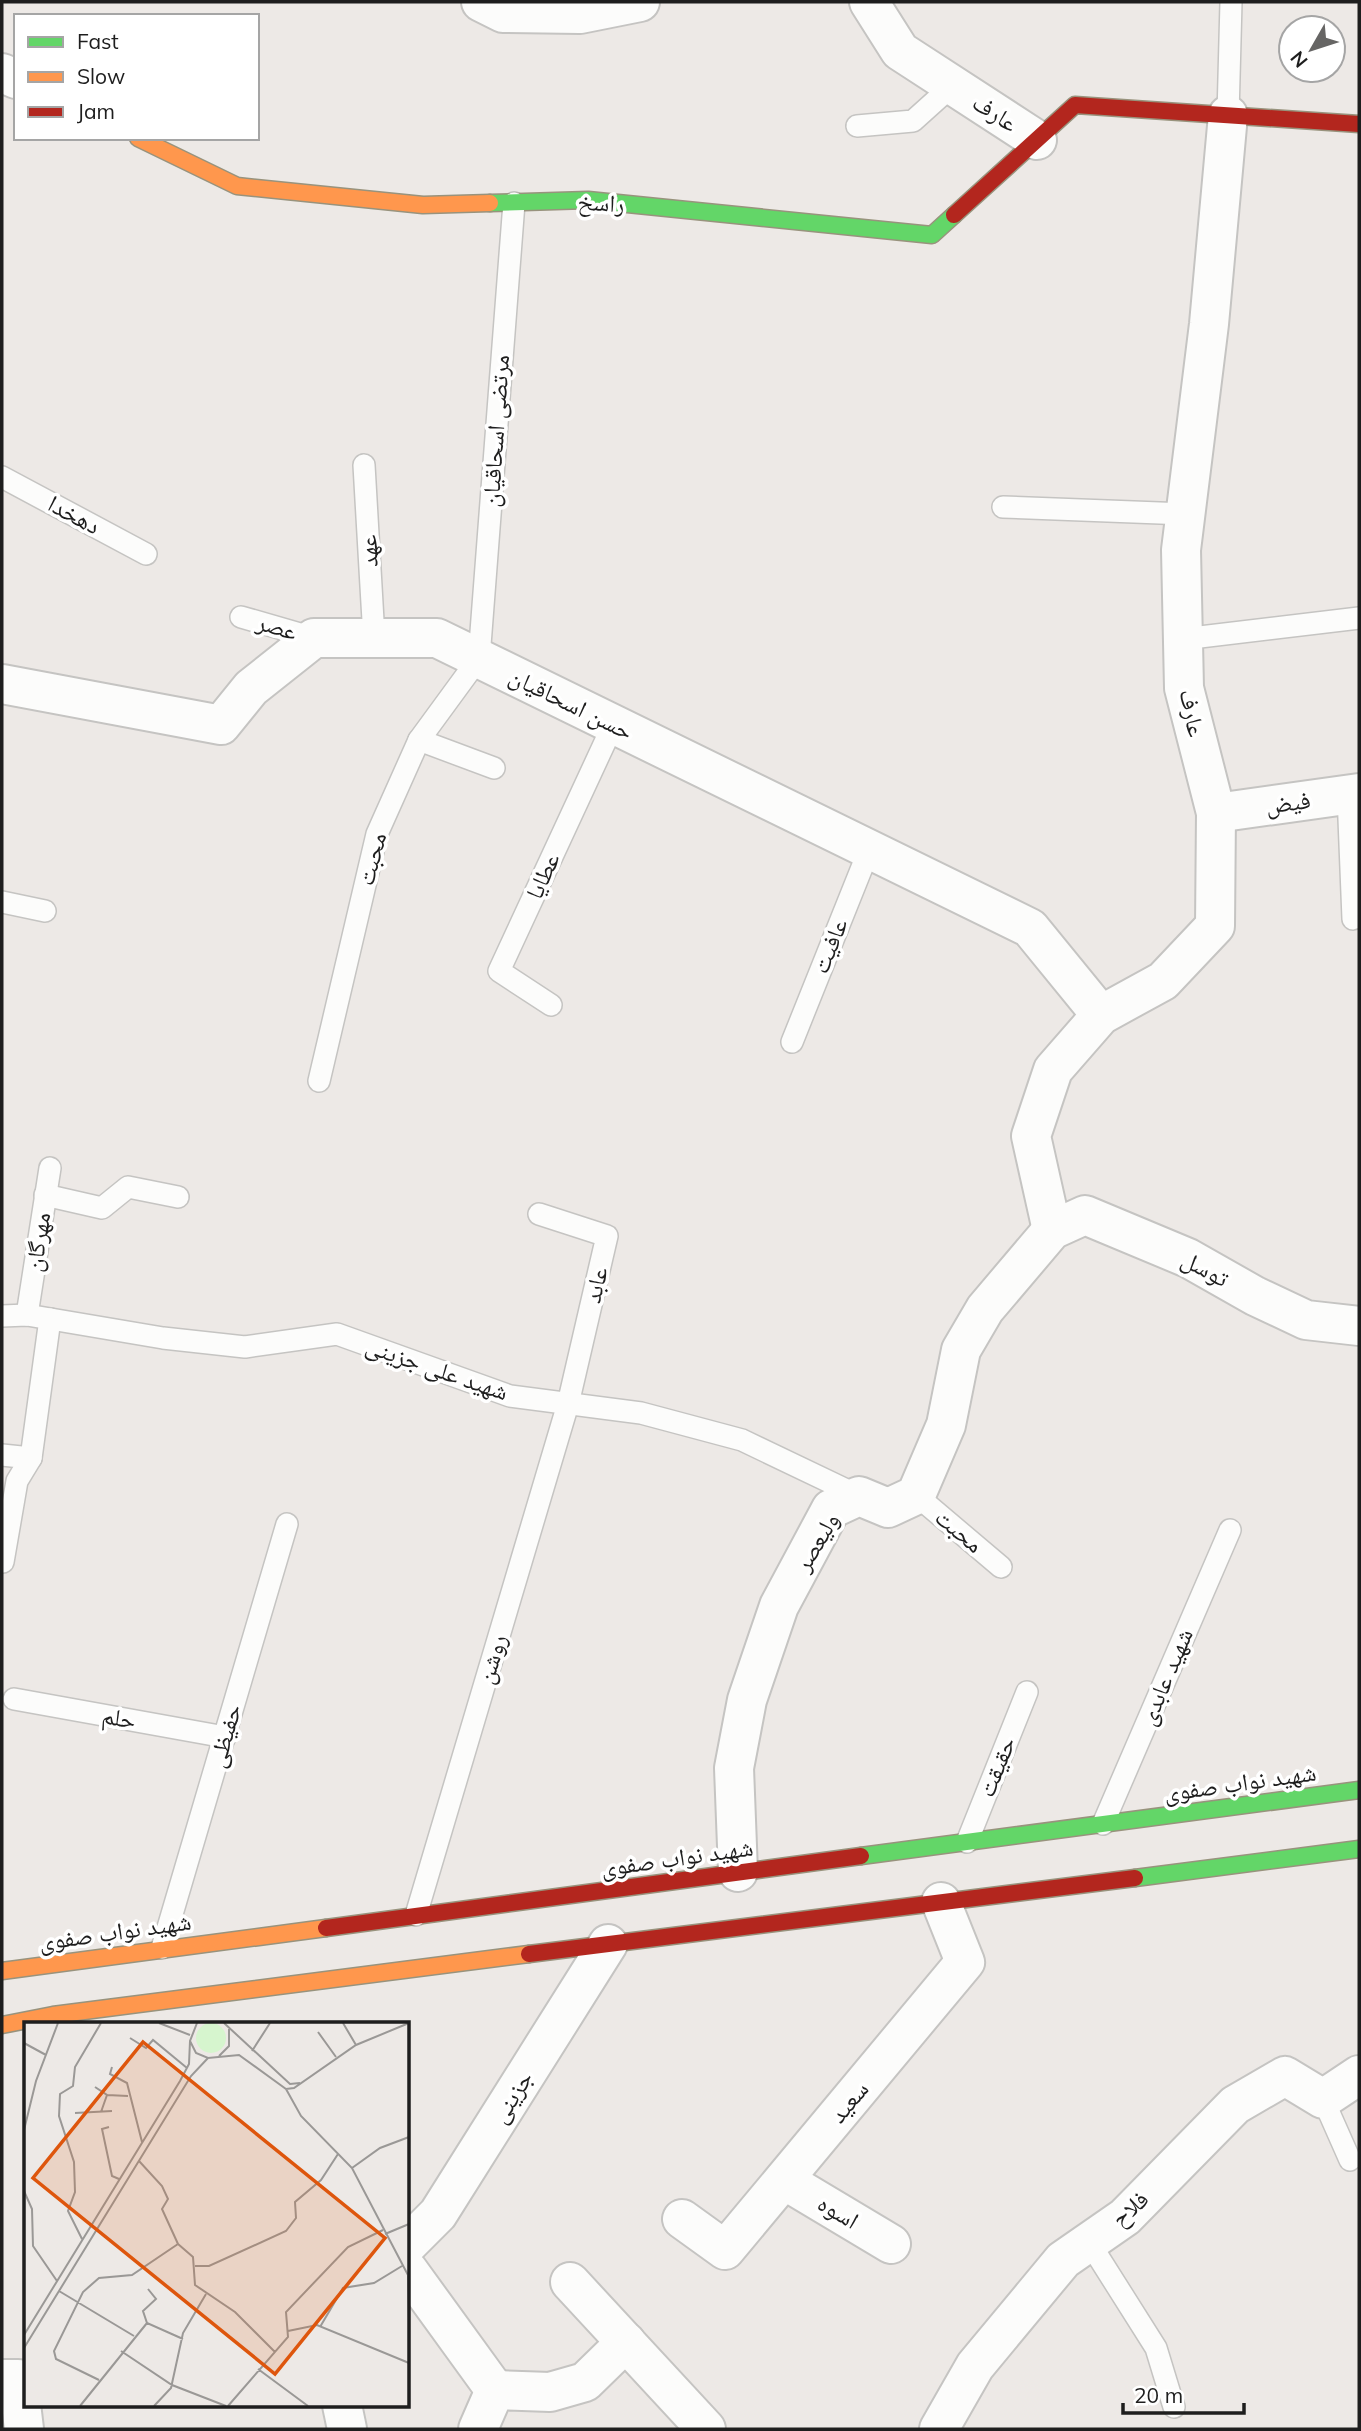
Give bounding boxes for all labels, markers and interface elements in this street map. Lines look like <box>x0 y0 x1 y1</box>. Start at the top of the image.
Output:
legend <box>14 14 259 140</box>
north arrow <box>1277 14 1347 84</box>
text: Fast <box>77 28 119 54</box>
text: N <box>1285 47 1313 73</box>
text: Slow <box>77 63 125 89</box>
street label: عارف <box>967 87 1024 138</box>
text: Jam <box>77 98 115 124</box>
street label: راسخ <box>577 186 625 219</box>
street label: مرتضی اسحاقیان <box>475 354 515 508</box>
street label: دهخدا <box>43 488 106 540</box>
street label: عهد <box>352 534 384 568</box>
street label: عصر <box>253 606 301 646</box>
street label: حسن اسحاقیان <box>505 660 638 746</box>
street label: عارف <box>1173 686 1213 739</box>
street label: فیض <box>1263 784 1312 820</box>
street label: محبت <box>350 829 392 888</box>
street label: عطایا <box>518 848 566 903</box>
street label: عافیت <box>805 914 854 977</box>
street label: مهرگان <box>18 1210 57 1274</box>
street label: توسل <box>1177 1243 1234 1293</box>
street label: عابد <box>576 1264 614 1306</box>
street label: شهید علی جزینی <box>362 1330 512 1406</box>
street label: محبت <box>929 1502 990 1559</box>
street label: ولیعصر <box>786 1507 845 1577</box>
street label: شهید عابدی <box>1131 1624 1199 1730</box>
street label: روشن <box>469 1630 513 1687</box>
street label: حلم <box>100 1699 138 1737</box>
street label: حفیظی <box>201 1700 247 1771</box>
street label: حقیقت <box>971 1732 1022 1801</box>
street label: شهید نواب صفوی <box>1162 1756 1318 1808</box>
street label: شهید نواب صفوی <box>599 1831 755 1883</box>
street label: شهید نواب صفوی <box>37 1905 193 1957</box>
inset map <box>24 2022 410 2406</box>
street label: جزینی <box>483 2064 539 2128</box>
street label: سعید <box>822 2074 874 2129</box>
street label: فلاح <box>1104 2184 1155 2234</box>
street label: اسوه <box>813 2187 864 2235</box>
scale bar <box>1123 2372 1244 2416</box>
text: 20 m <box>1134 2382 1183 2408</box>

